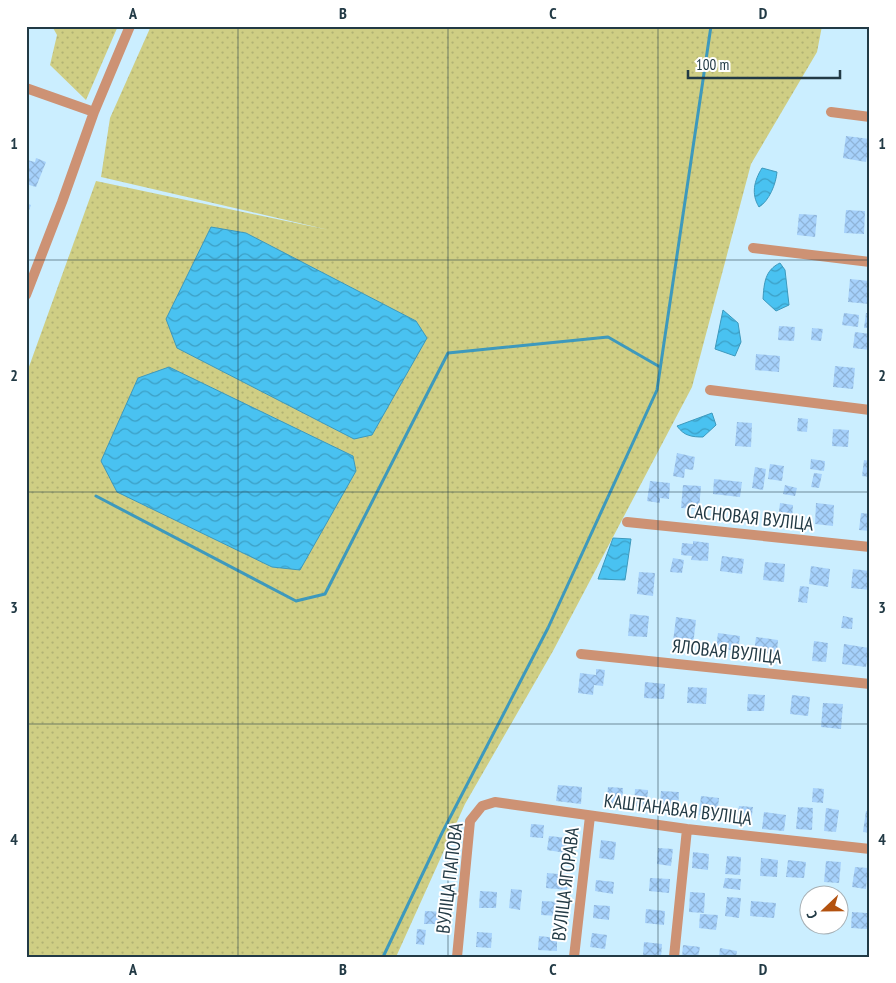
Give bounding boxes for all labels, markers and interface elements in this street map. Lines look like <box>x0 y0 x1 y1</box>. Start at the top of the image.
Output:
text: A <box>128 3 138 23</box>
text: B <box>339 3 347 23</box>
text: C <box>549 3 557 23</box>
text: D <box>759 3 768 23</box>
scale bar <box>688 48 841 80</box>
text: 100 m <box>696 55 729 74</box>
text: 1 <box>10 133 18 153</box>
text: 1 <box>878 133 886 153</box>
text: 2 <box>10 365 18 385</box>
text: 2 <box>878 365 886 385</box>
street label: САСНОВАЯ ВУЛІЦА <box>685 498 815 536</box>
text: 3 <box>10 597 18 617</box>
text: 3 <box>878 597 886 617</box>
street label: ЯЛОВАЯ ВУЛІЦА <box>671 633 783 669</box>
street label: КАШТАНАВАЯ ВУЛІЦА <box>603 788 753 830</box>
street label: ВУЛІЦА ПАПОВА <box>430 821 468 935</box>
street label: ВУЛІЦА ЯГОРАВА <box>546 826 584 942</box>
text: 4 <box>10 829 18 849</box>
text: 4 <box>878 829 886 849</box>
north arrow <box>798 886 848 936</box>
text: С <box>802 908 821 921</box>
text: A <box>128 959 138 979</box>
text: B <box>339 959 347 979</box>
text: C <box>549 959 557 979</box>
text: D <box>759 959 768 979</box>

